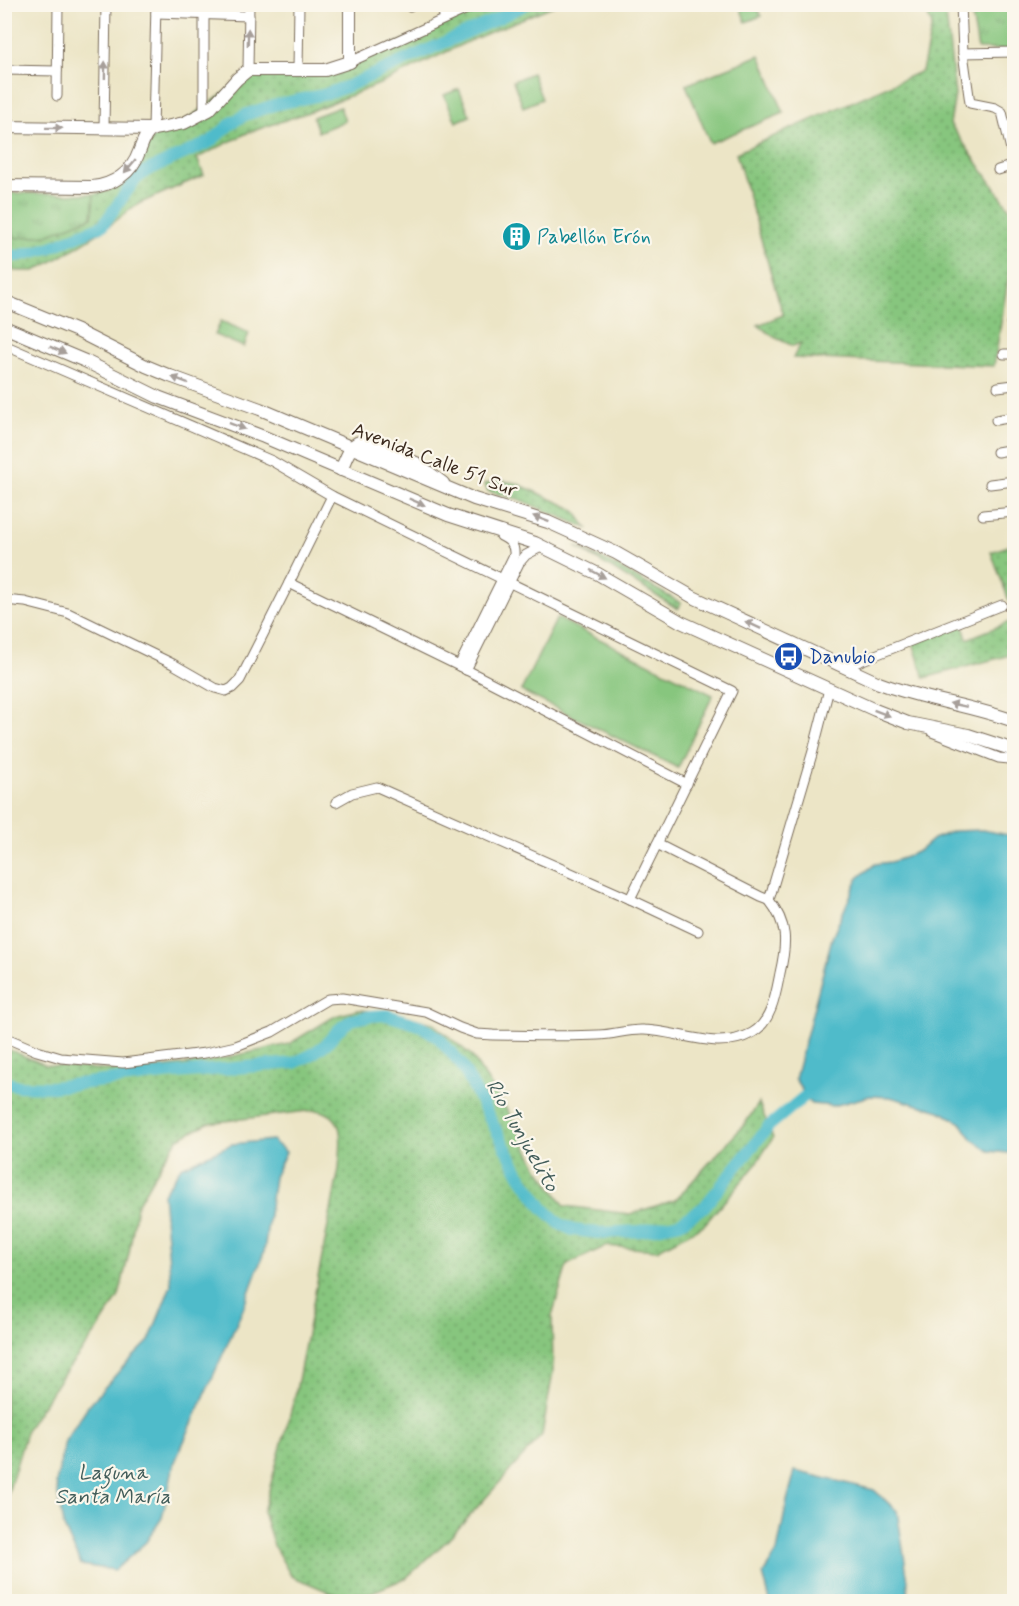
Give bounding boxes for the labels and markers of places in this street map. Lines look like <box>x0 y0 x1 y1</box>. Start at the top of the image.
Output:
building icon: Pabellón Erón <box>500 220 532 252</box>
place label: Pabellón Erón <box>537 224 651 251</box>
bus stop icon: Danubio <box>772 640 804 672</box>
place label: Danubio <box>809 644 876 671</box>

